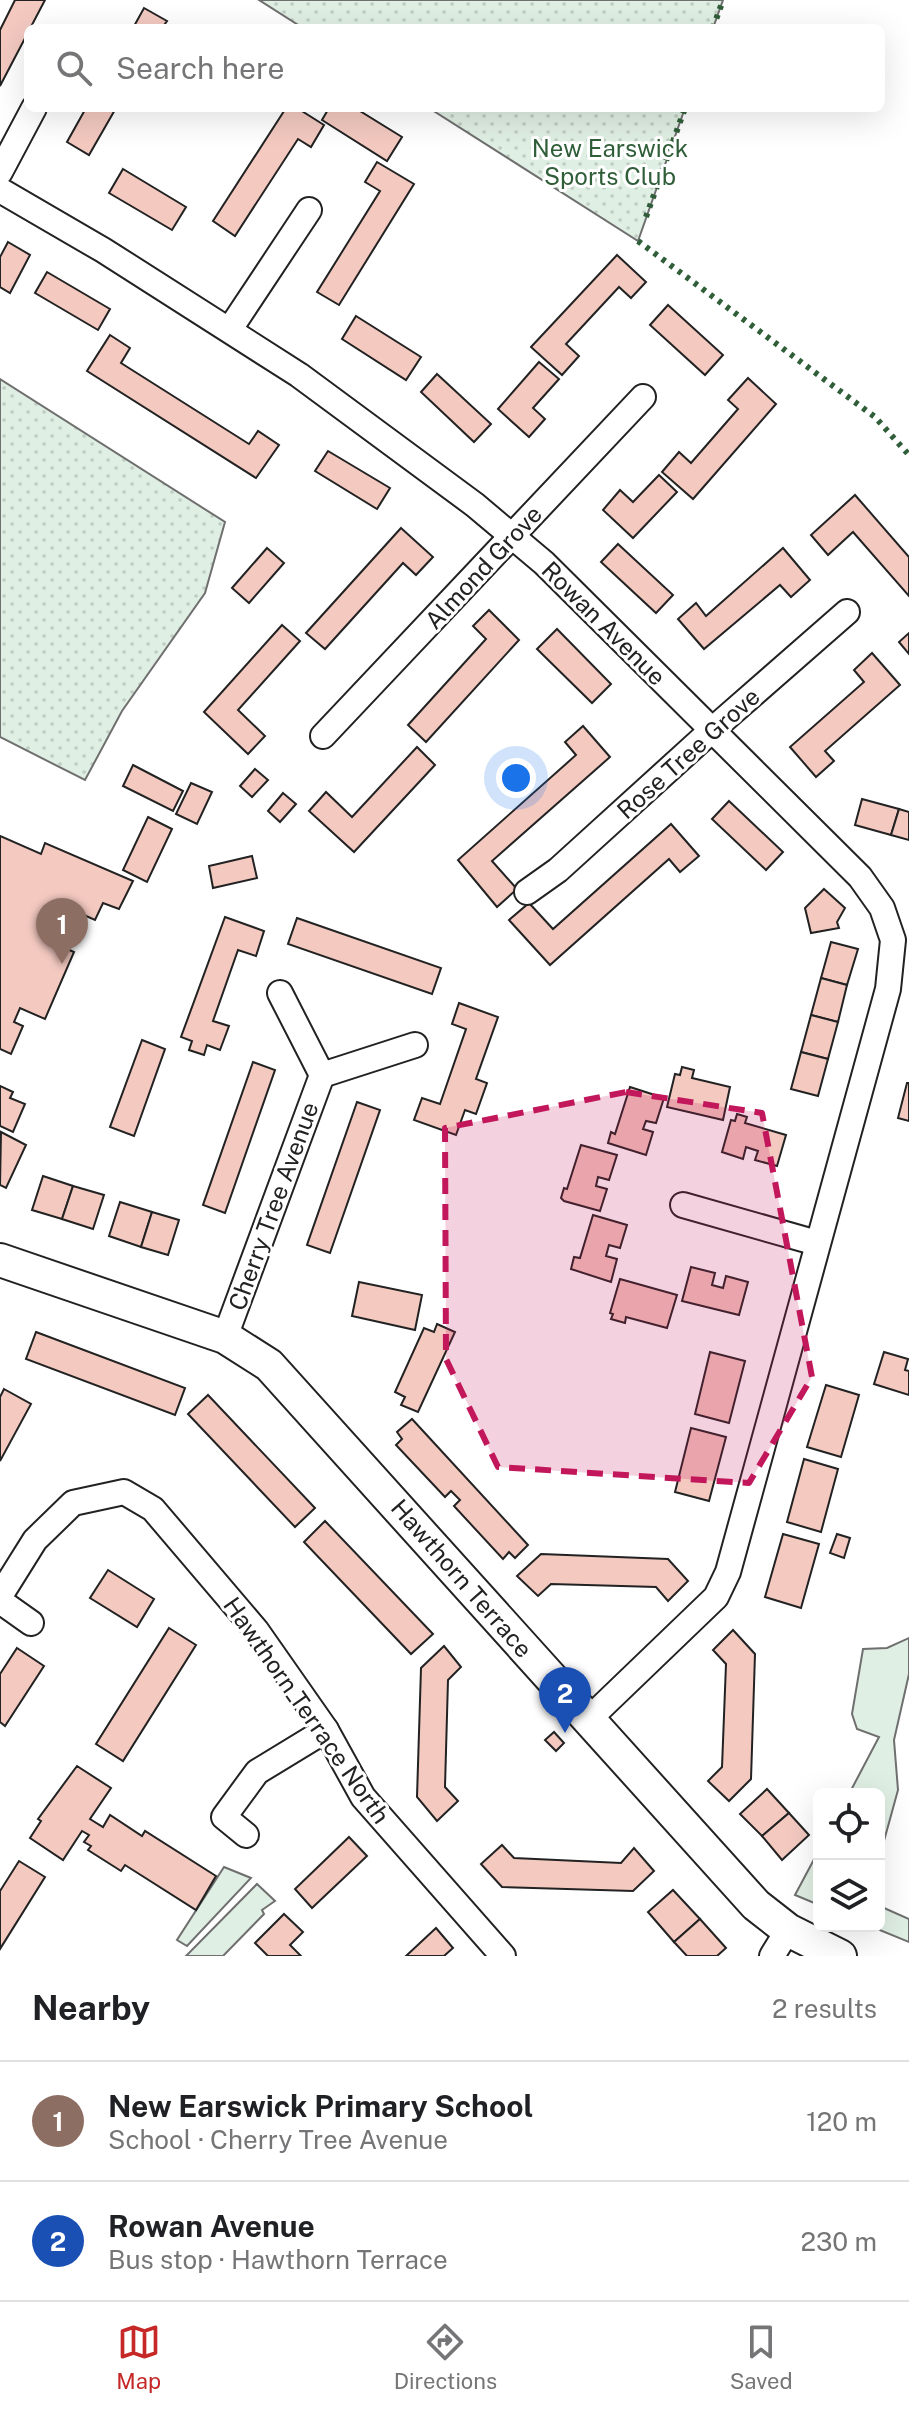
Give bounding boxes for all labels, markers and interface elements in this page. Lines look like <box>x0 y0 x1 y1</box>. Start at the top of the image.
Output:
search box <box>24 24 885 112</box>
icon: search <box>52 46 96 90</box>
text: Search here <box>116 50 284 86</box>
park label: New Earswick Sports Club <box>532 134 688 190</box>
street label: Almond Grove <box>419 500 547 634</box>
street label: Rowan Avenue <box>536 555 672 691</box>
street label: Rose Tree Grove <box>611 682 765 824</box>
your location <box>496 758 536 798</box>
pin: 1 <box>36 898 88 964</box>
street label: Cherry Tree Avenue <box>222 1098 324 1314</box>
street label: Hawthorn Terrace <box>386 1493 538 1663</box>
street label: Hawthorn Terrace North <box>218 1592 396 1828</box>
pin: 2 <box>539 1667 591 1733</box>
map controls <box>813 1788 885 1932</box>
button: locate <box>813 1788 885 1860</box>
button: layers <box>813 1860 885 1932</box>
text: Nearby <box>32 1988 150 2028</box>
text: 2 results <box>772 1993 877 2024</box>
text: New Earswick Primary School <box>108 2088 533 2124</box>
text: 1 <box>52 2106 64 2137</box>
text: 120 m <box>806 2106 877 2137</box>
text: School · Cherry Tree Avenue <box>108 2124 448 2155</box>
text: Rowan Avenue <box>108 2208 315 2244</box>
text: 2 <box>50 2226 66 2257</box>
text: 230 m <box>801 2226 877 2257</box>
text: Bus stop · Hawthorn Terrace <box>108 2244 448 2275</box>
tab: Map <box>116 2320 161 2394</box>
tab: Directions <box>394 2320 497 2394</box>
tab: Saved <box>730 2320 793 2394</box>

